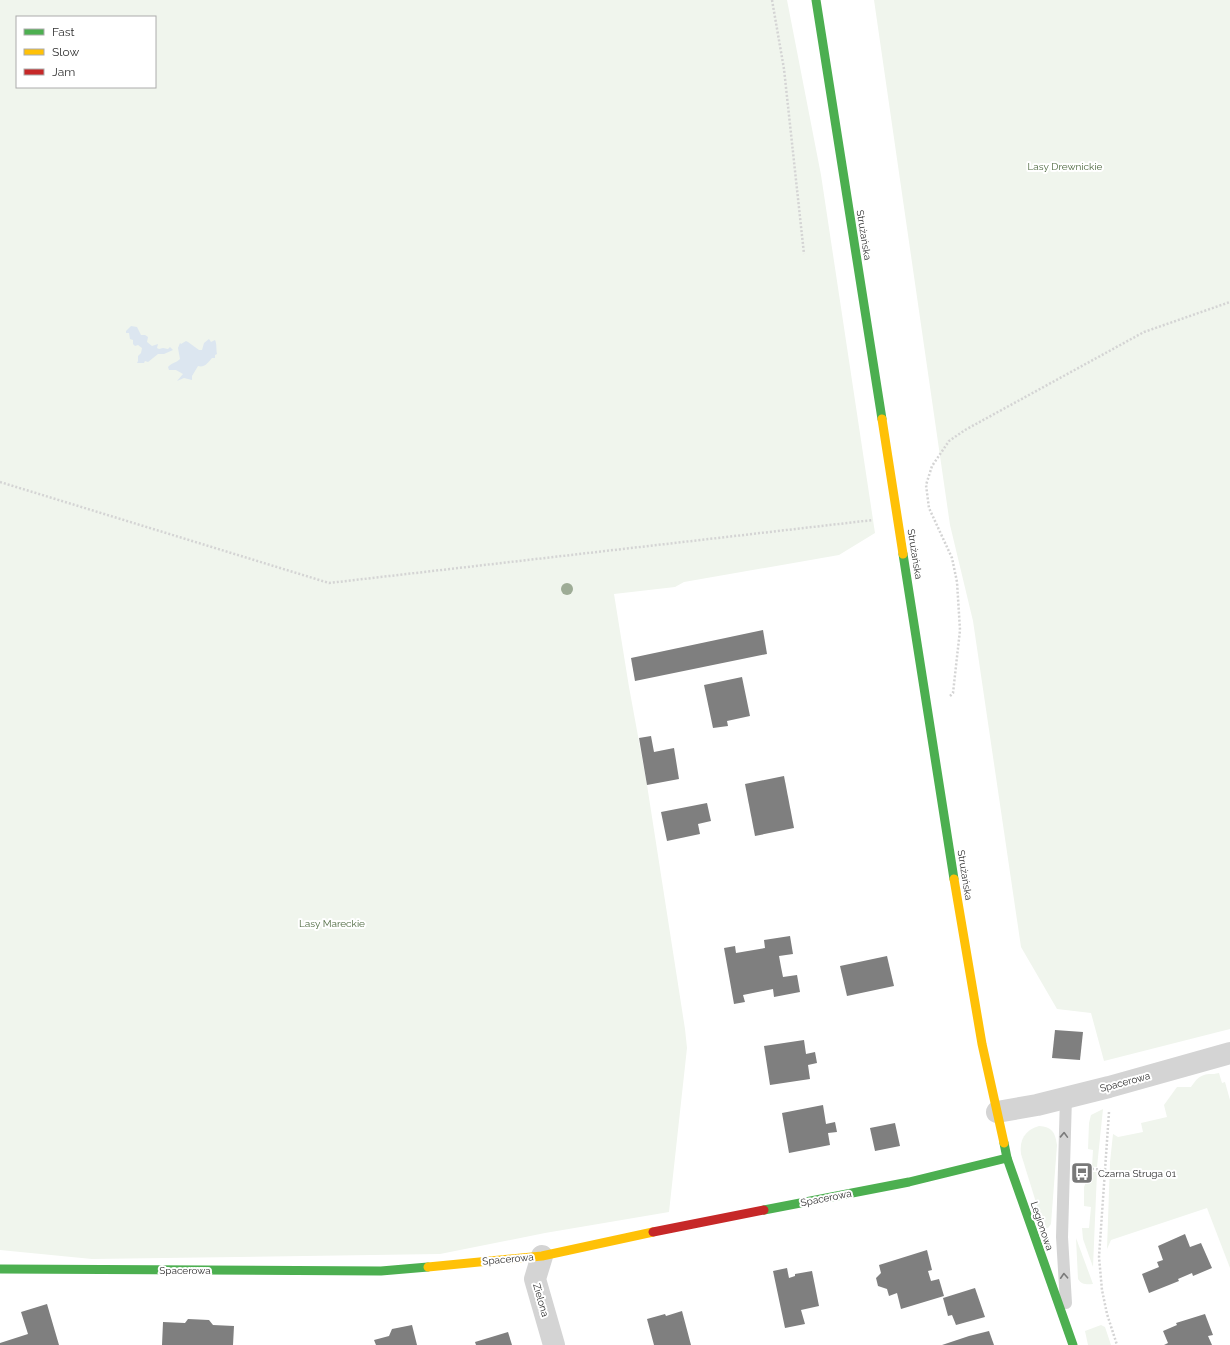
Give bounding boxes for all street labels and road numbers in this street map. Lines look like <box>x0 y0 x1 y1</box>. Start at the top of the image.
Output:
street label: Strużańska <box>855 209 873 261</box>
street label: Strużańska <box>906 528 924 580</box>
street label: Strużańska <box>956 849 974 901</box>
street label: Spacerowa <box>1099 1070 1151 1094</box>
street label: Spacerowa <box>800 1188 852 1208</box>
street label: Legionowa <box>1029 1200 1055 1252</box>
street label: Spacerowa <box>482 1251 534 1267</box>
street label: Spacerowa <box>159 1265 211 1276</box>
street label: Zielona <box>531 1282 551 1318</box>

